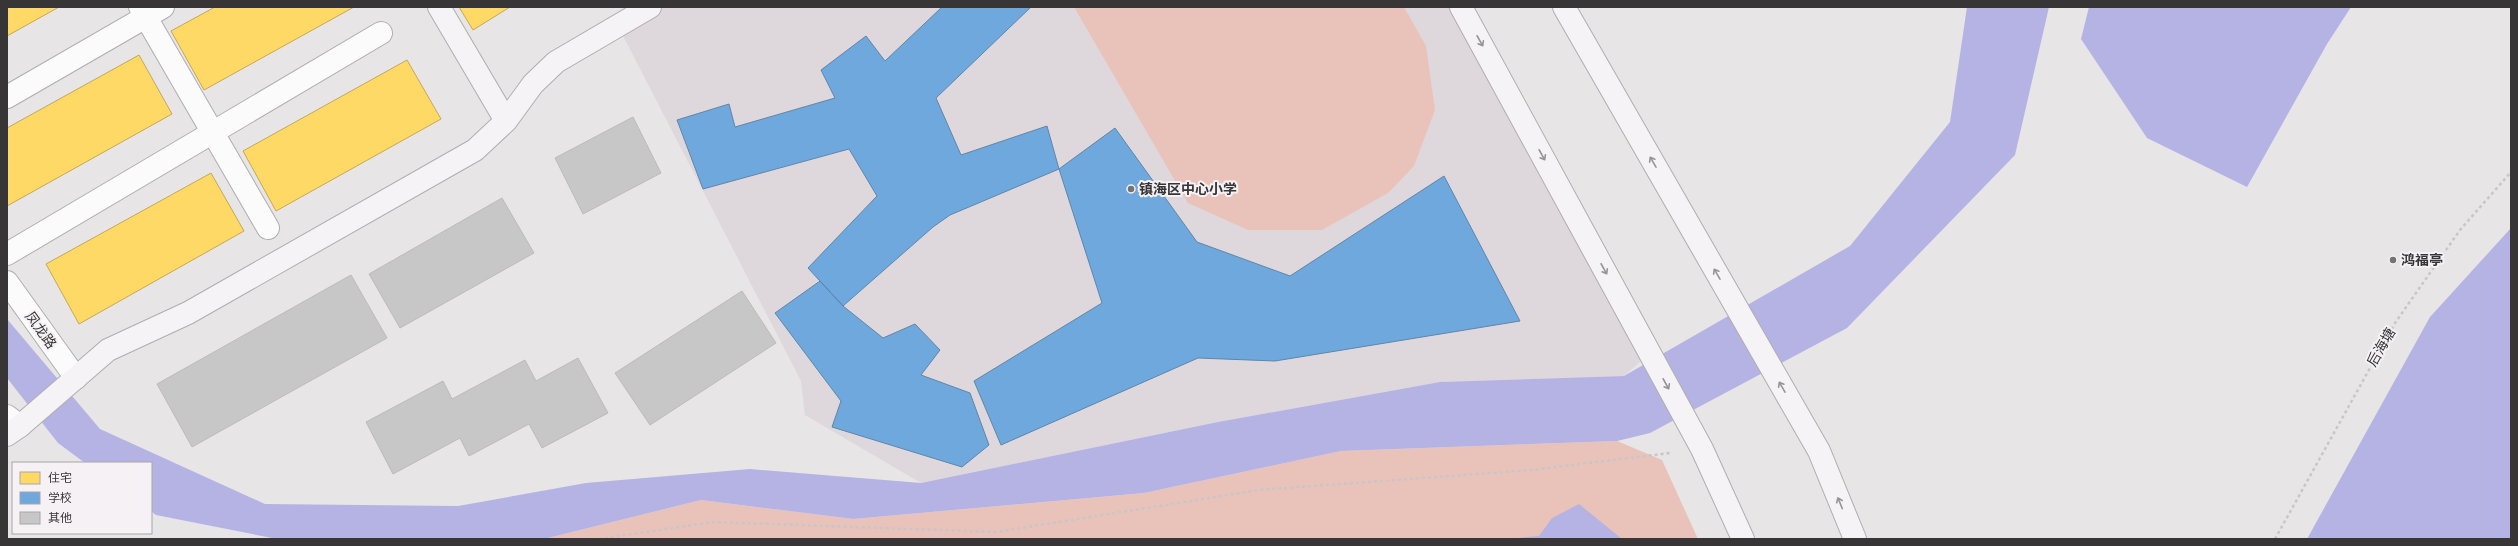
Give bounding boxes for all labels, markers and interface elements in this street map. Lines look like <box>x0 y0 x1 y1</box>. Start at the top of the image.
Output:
one-way arrow <box>1476 35 1484 47</box>
one-way arrow <box>1539 149 1546 161</box>
one-way arrow <box>1648 156 1656 168</box>
place label: 镇海区中心小学 <box>1139 181 1237 198</box>
marker: 镇海区中心小学 <box>1126 184 1136 194</box>
place label: 鸿福亭 <box>2401 252 2443 269</box>
marker: 鸿福亭 <box>2388 255 2398 265</box>
one-way arrow <box>1601 263 1609 275</box>
one-way arrow <box>1713 268 1721 280</box>
street label: 凤龙路 <box>21 308 60 352</box>
street label: 后海塘 <box>2364 325 2399 370</box>
one-way arrow <box>1663 377 1671 389</box>
one-way arrow <box>1778 381 1786 393</box>
legend <box>12 462 152 534</box>
text: 住宅 <box>48 471 72 485</box>
text: 学校 <box>48 491 72 505</box>
one-way arrow <box>1836 497 1844 509</box>
text: 其他 <box>48 511 72 525</box>

